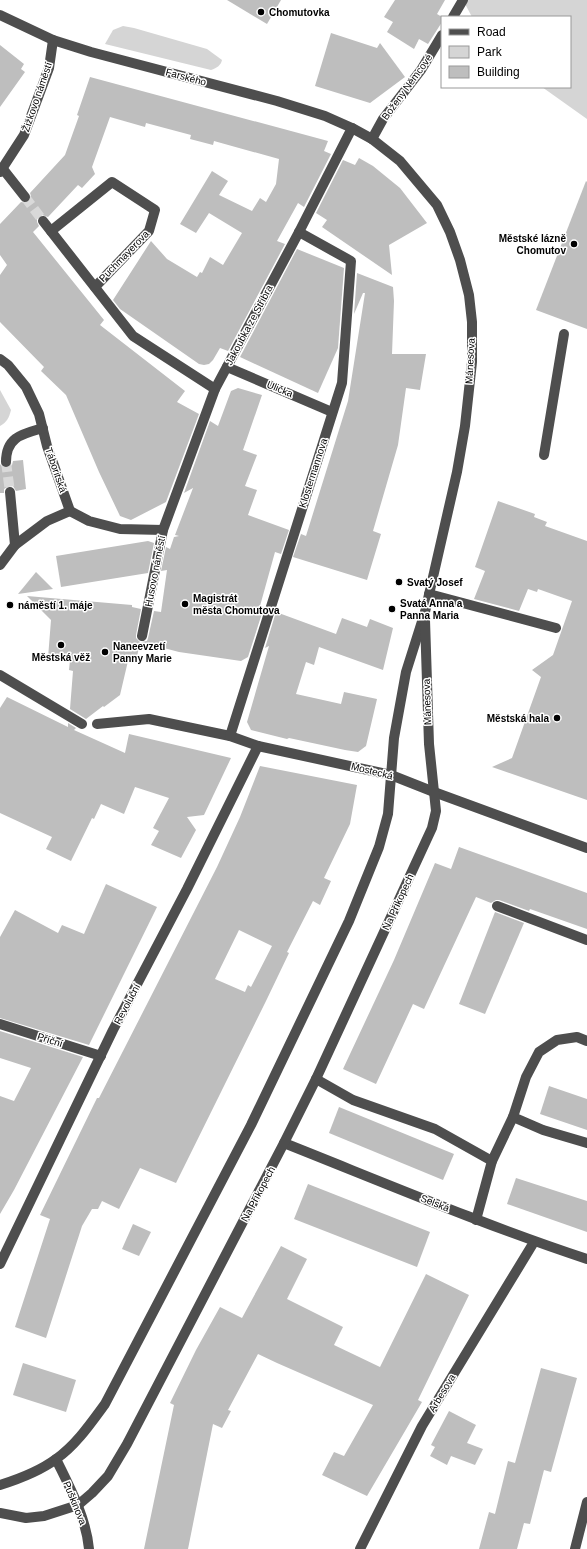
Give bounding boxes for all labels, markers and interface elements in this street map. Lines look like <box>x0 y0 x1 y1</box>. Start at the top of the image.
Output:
marker: Chomutovka <box>256 7 266 17</box>
place label: Chomutovka <box>269 7 330 18</box>
legend <box>441 16 571 88</box>
text: Road <box>477 25 506 39</box>
text: Park <box>477 45 503 59</box>
street label: Boženy Němcové <box>380 52 435 122</box>
street label: Žižkovo náměstí <box>19 60 54 133</box>
text: Building <box>477 65 520 79</box>
street label: Farského <box>164 66 208 88</box>
street label: Puchmayerova <box>97 228 151 284</box>
place label: Městské lázně Chomutov <box>499 233 566 256</box>
marker: Městské lázně Chomutov <box>569 239 579 249</box>
street label: Jakoubka ze Stříbra <box>223 283 275 367</box>
street label: Mánesova <box>463 337 477 384</box>
street label: Ulička <box>265 379 295 400</box>
street label: Klostermannova <box>297 437 330 509</box>
street label: Táboritská <box>43 446 69 494</box>
street label: Husovo náměstí <box>143 534 167 608</box>
marker: Svatý Josef <box>394 577 404 587</box>
place label: Svatý Josef <box>407 577 463 588</box>
place label: Magistrát města Chomutova <box>193 593 280 616</box>
place label: Svatá Anna a Panna Maria <box>400 598 463 621</box>
marker: Magistrát města Chomutova <box>180 599 190 609</box>
marker: náměstí 1. máje <box>5 600 15 610</box>
place label: náměstí 1. máje <box>18 600 93 611</box>
marker: Svatá Anna a Panna Maria <box>387 604 397 614</box>
marker: Městská věž <box>56 640 66 650</box>
place label: Naneevzetí Panny Marie <box>113 641 172 664</box>
marker: Naneevzetí Panny Marie <box>100 647 110 657</box>
place label: Městská věž <box>32 652 90 663</box>
street label: Mánesova <box>421 678 433 725</box>
place label: Městská hala <box>487 713 549 724</box>
marker: Městská hala <box>552 713 562 723</box>
street label: Mostecká <box>350 760 395 782</box>
street label: Na Příkopech <box>380 872 416 932</box>
street label: Revoluční <box>112 982 142 1026</box>
street label: Příční <box>36 1031 64 1049</box>
street label: Na Příkopech <box>239 1165 277 1223</box>
street label: Selská <box>419 1192 451 1214</box>
street label: Arbesova <box>426 1372 458 1414</box>
street label: Puškinova <box>61 1480 89 1527</box>

